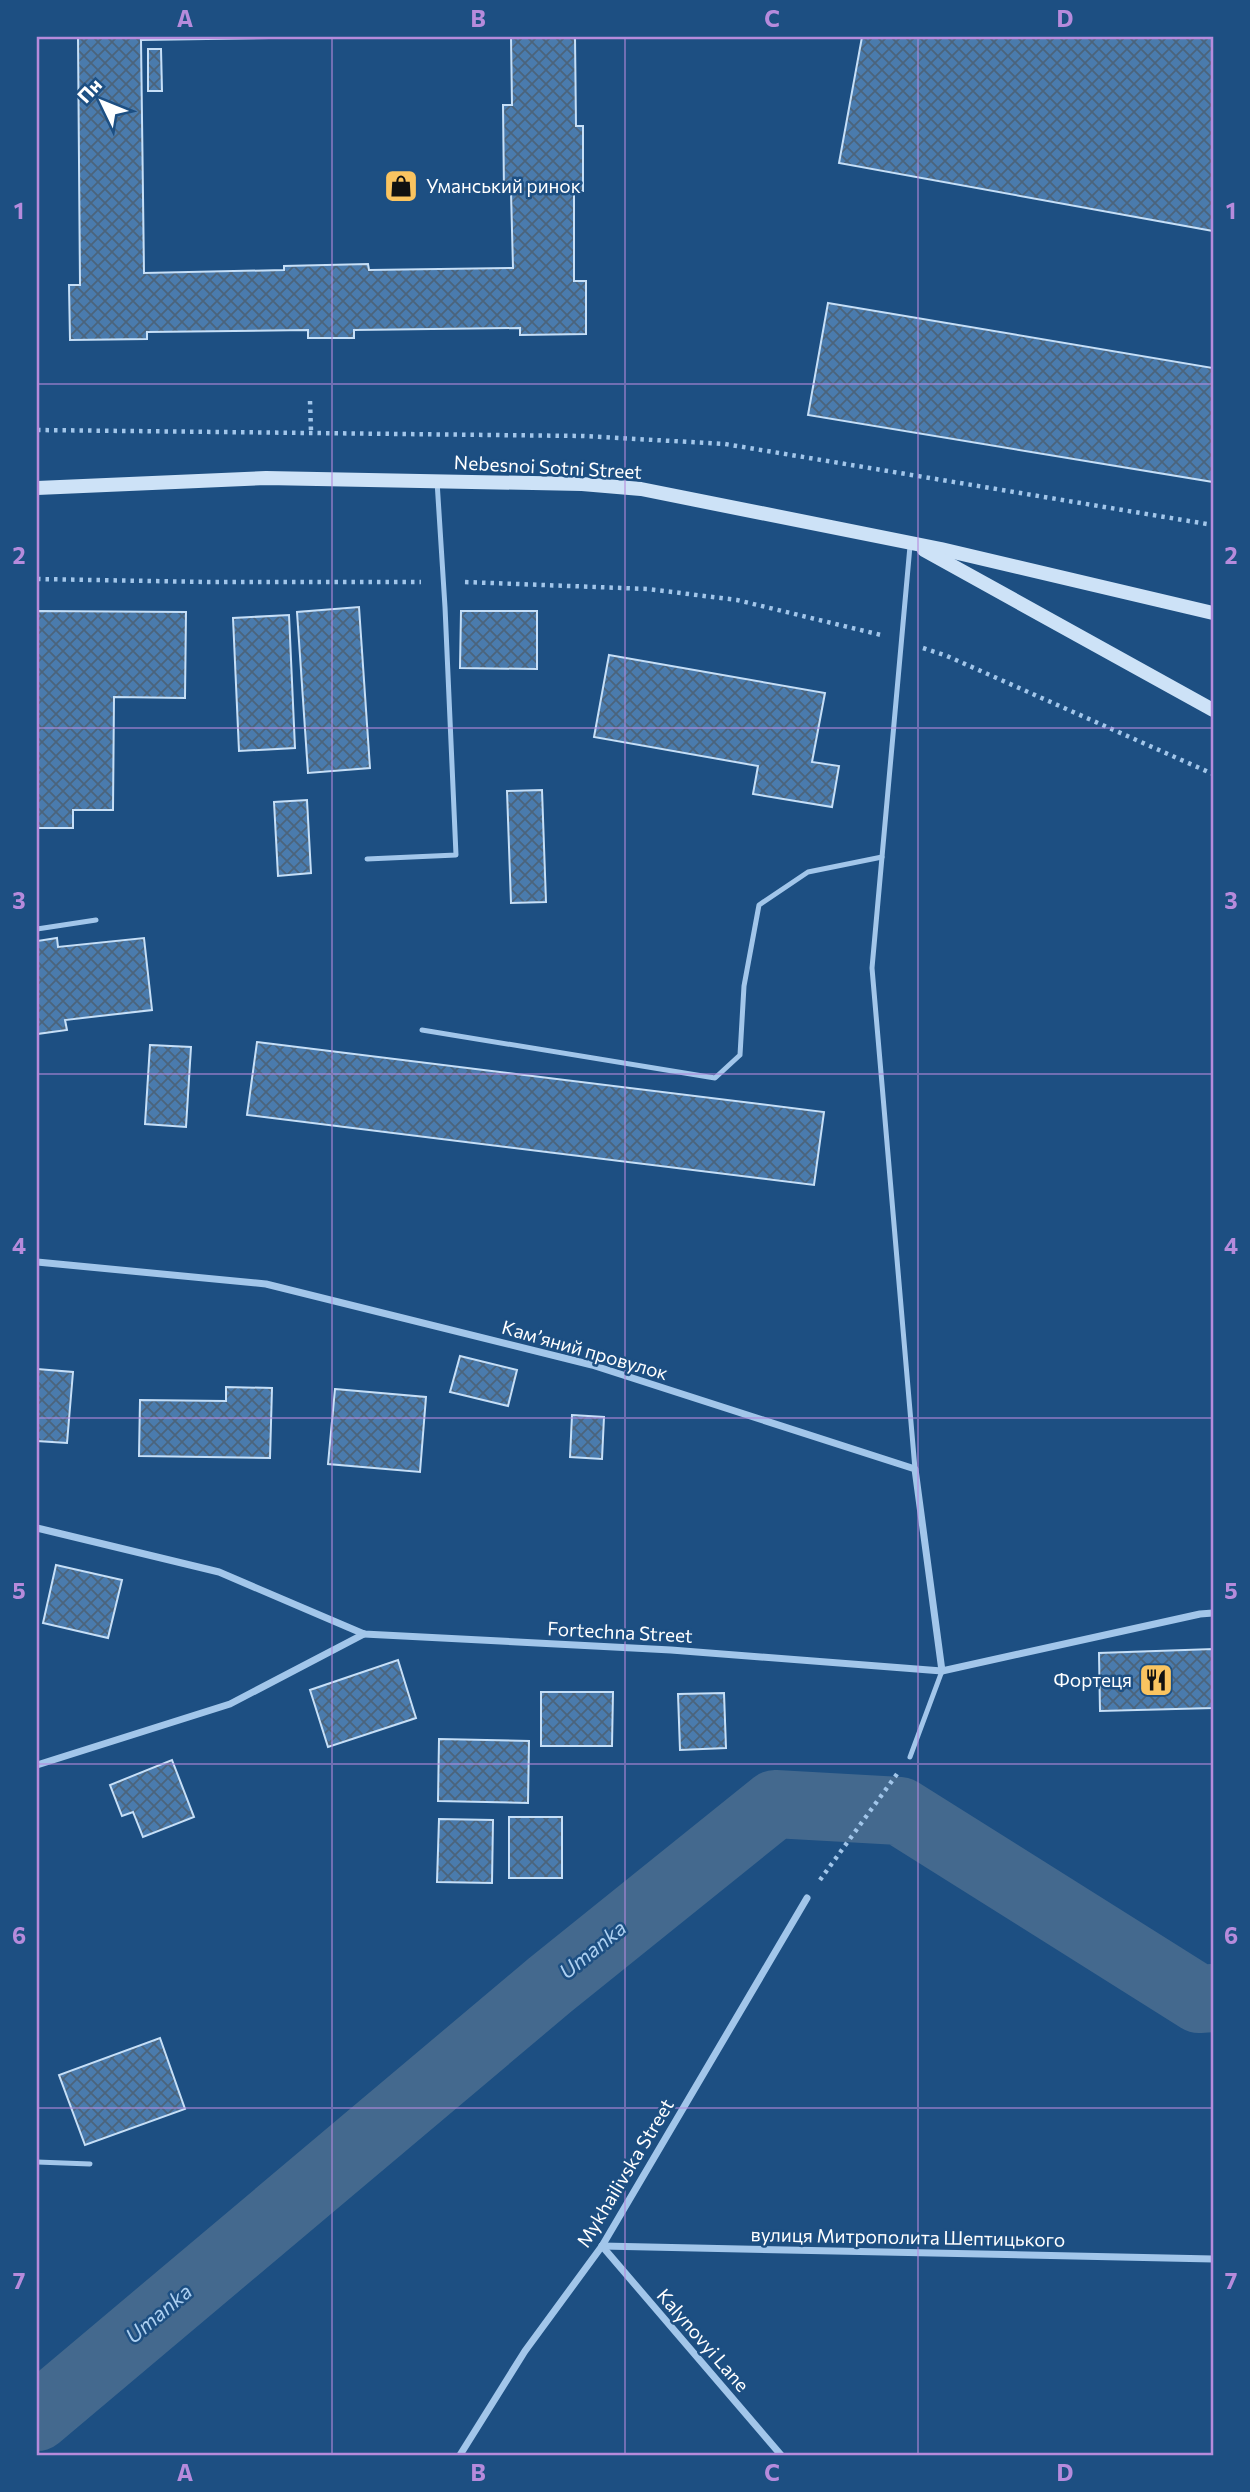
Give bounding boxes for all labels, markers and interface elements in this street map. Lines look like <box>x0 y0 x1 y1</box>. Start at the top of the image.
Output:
text: A <box>177 4 194 32</box>
text: B <box>470 4 486 32</box>
text: C <box>764 4 780 32</box>
text: D <box>1057 4 1074 32</box>
north arrow <box>66 66 136 136</box>
text: Пн <box>72 73 106 107</box>
shop icon: Уманський ринок <box>382 167 420 205</box>
place label: Уманський ринок <box>426 174 581 197</box>
text: 1 <box>14 196 24 224</box>
text: 1 <box>1226 196 1236 224</box>
street label: Nebesnoi Sotni Street <box>453 450 643 483</box>
text: 2 <box>12 541 26 569</box>
text: 2 <box>1224 541 1238 569</box>
text: 3 <box>12 886 26 914</box>
text: 3 <box>1224 886 1238 914</box>
text: 4 <box>12 1231 26 1259</box>
text: 4 <box>1224 1231 1238 1259</box>
street label: Камʼяний провулок <box>499 1315 671 1384</box>
text: 5 <box>12 1576 26 1604</box>
text: 5 <box>1224 1576 1238 1604</box>
street label: Fortechna Street <box>547 1616 694 1647</box>
restaurant icon: Фортеця <box>1137 1661 1175 1699</box>
place label: Фортеця <box>1054 1668 1132 1691</box>
water label: Umanka <box>553 1914 631 1983</box>
text: 6 <box>12 1921 26 1949</box>
text: 6 <box>1224 1921 1238 1949</box>
street label: Mykhailivska Street <box>571 2094 678 2251</box>
street label: вулиця Митрополита Шептицького <box>751 2222 1065 2251</box>
text: 7 <box>13 2266 25 2294</box>
text: 7 <box>1225 2266 1237 2294</box>
water label: Umanka <box>120 2278 196 2348</box>
street label: Kalynovyi Lane <box>652 2283 754 2396</box>
text: A <box>177 2458 194 2486</box>
text: B <box>470 2458 486 2486</box>
text: C <box>764 2458 780 2486</box>
text: D <box>1057 2458 1074 2486</box>

